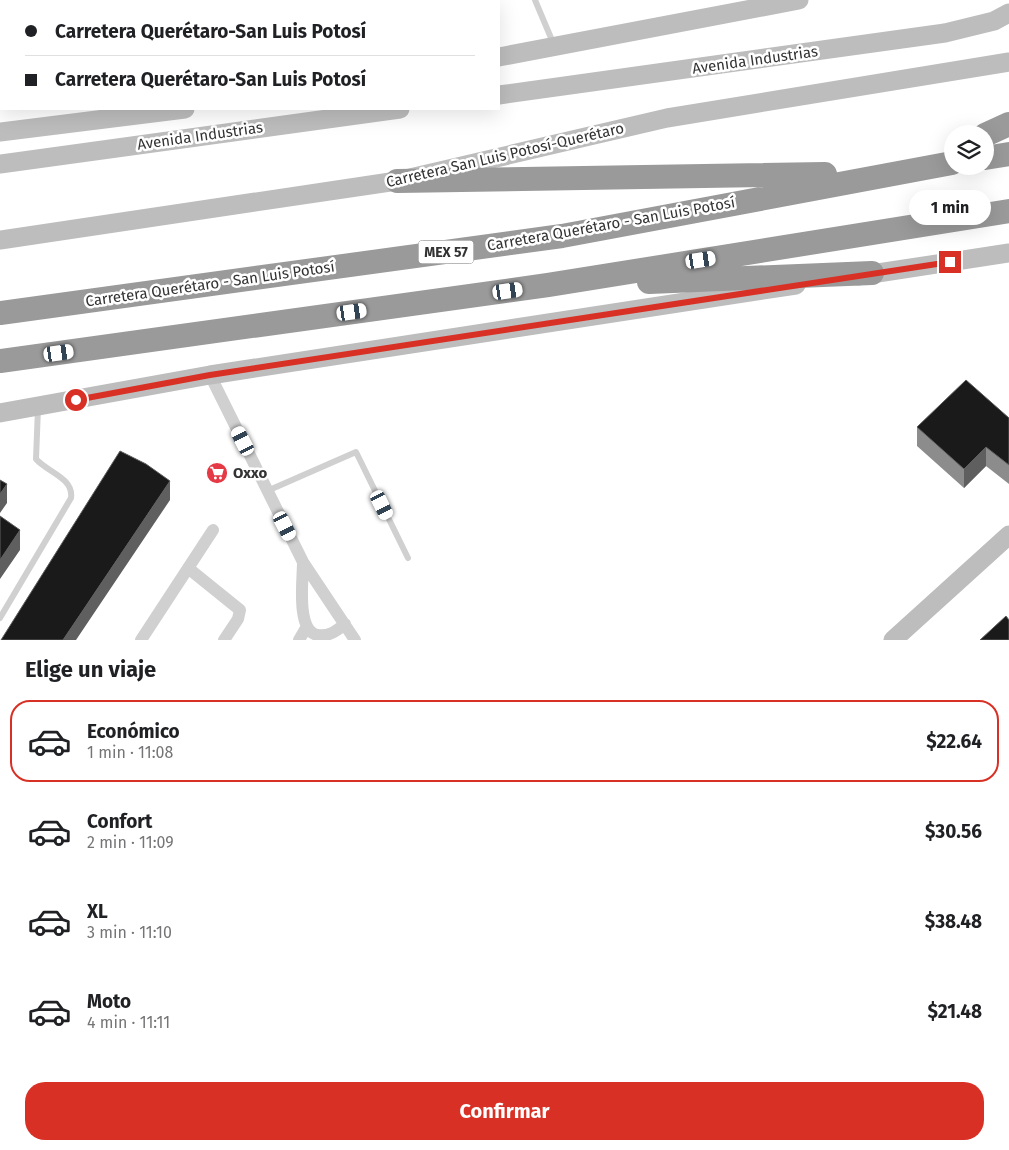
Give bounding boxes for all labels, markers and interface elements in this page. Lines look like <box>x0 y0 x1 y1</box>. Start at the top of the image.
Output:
text: Carretera Querétaro-San Luis Potosí <box>55 20 366 43</box>
street label: Avenida Industrias <box>691 42 819 78</box>
text: Carretera Querétaro-San Luis Potosí <box>55 68 366 91</box>
street label: Avenida Industrias <box>136 118 264 154</box>
street label: Carretera San Luis Potosí-Querétaro <box>384 119 626 191</box>
map controls <box>944 125 994 175</box>
button: layers <box>944 125 994 175</box>
callout: 1 min <box>909 190 991 224</box>
street label: Carretera Querétaro - San Luis Potosí <box>486 193 736 255</box>
text: 1 min <box>931 198 969 217</box>
road number: MEX 57 <box>418 240 474 264</box>
car <box>685 250 716 270</box>
route end <box>939 251 961 273</box>
street label: Carretera Querétaro - San Luis Potosí <box>84 258 336 310</box>
car <box>492 281 523 301</box>
car <box>336 302 367 322</box>
car <box>43 343 74 363</box>
route start <box>65 389 87 411</box>
car <box>229 424 256 458</box>
supermarket icon: Oxxo <box>205 461 229 485</box>
place label: Oxxo <box>233 464 267 482</box>
car <box>368 488 395 522</box>
car <box>271 509 298 543</box>
text: Elige un viaje <box>25 656 156 683</box>
icon: car <box>27 719 72 764</box>
text: Económico <box>87 720 180 743</box>
text: $22.64 <box>926 730 982 753</box>
text: 1 min · 11:08 <box>87 743 173 762</box>
icon: car <box>27 809 72 854</box>
text: Confort <box>87 810 152 833</box>
text: $30.56 <box>925 820 982 843</box>
text: 2 min · 11:09 <box>87 833 174 852</box>
icon: car <box>27 899 72 944</box>
text: XL <box>87 900 108 923</box>
text: $38.48 <box>925 910 982 933</box>
text: 3 min · 11:10 <box>87 923 172 942</box>
icon: car <box>27 989 72 1034</box>
text: Moto <box>87 990 131 1013</box>
text: $21.48 <box>928 1000 982 1023</box>
text: 4 min · 11:11 <box>87 1013 170 1032</box>
button: Confirmar <box>25 1082 984 1140</box>

